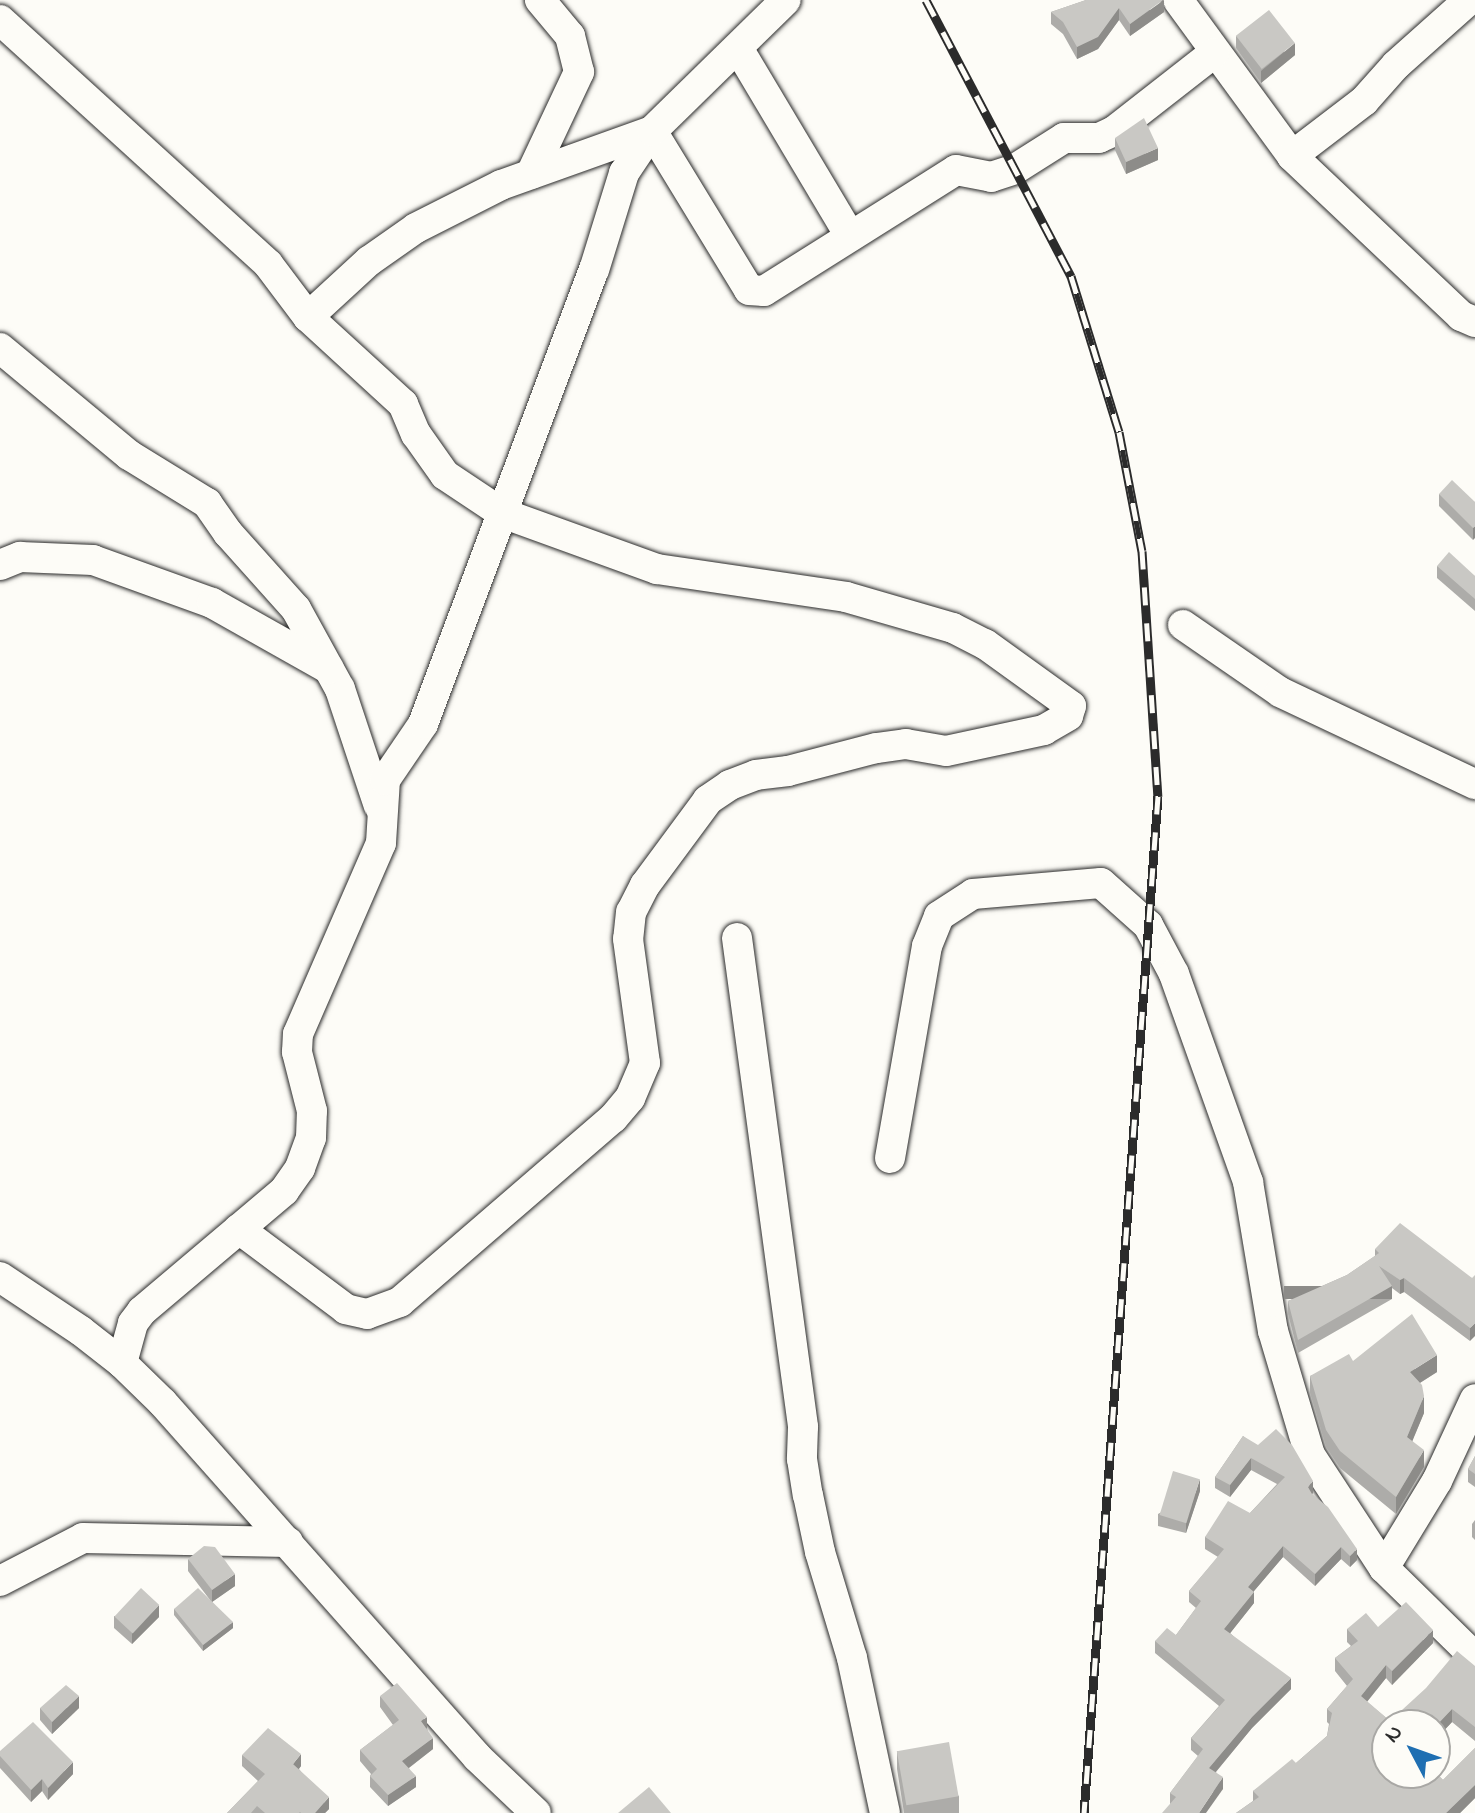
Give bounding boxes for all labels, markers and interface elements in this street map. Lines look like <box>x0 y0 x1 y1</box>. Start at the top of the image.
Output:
north arrow <box>1371 1709 1451 1789</box>
text: N <box>1377 1718 1411 1751</box>

